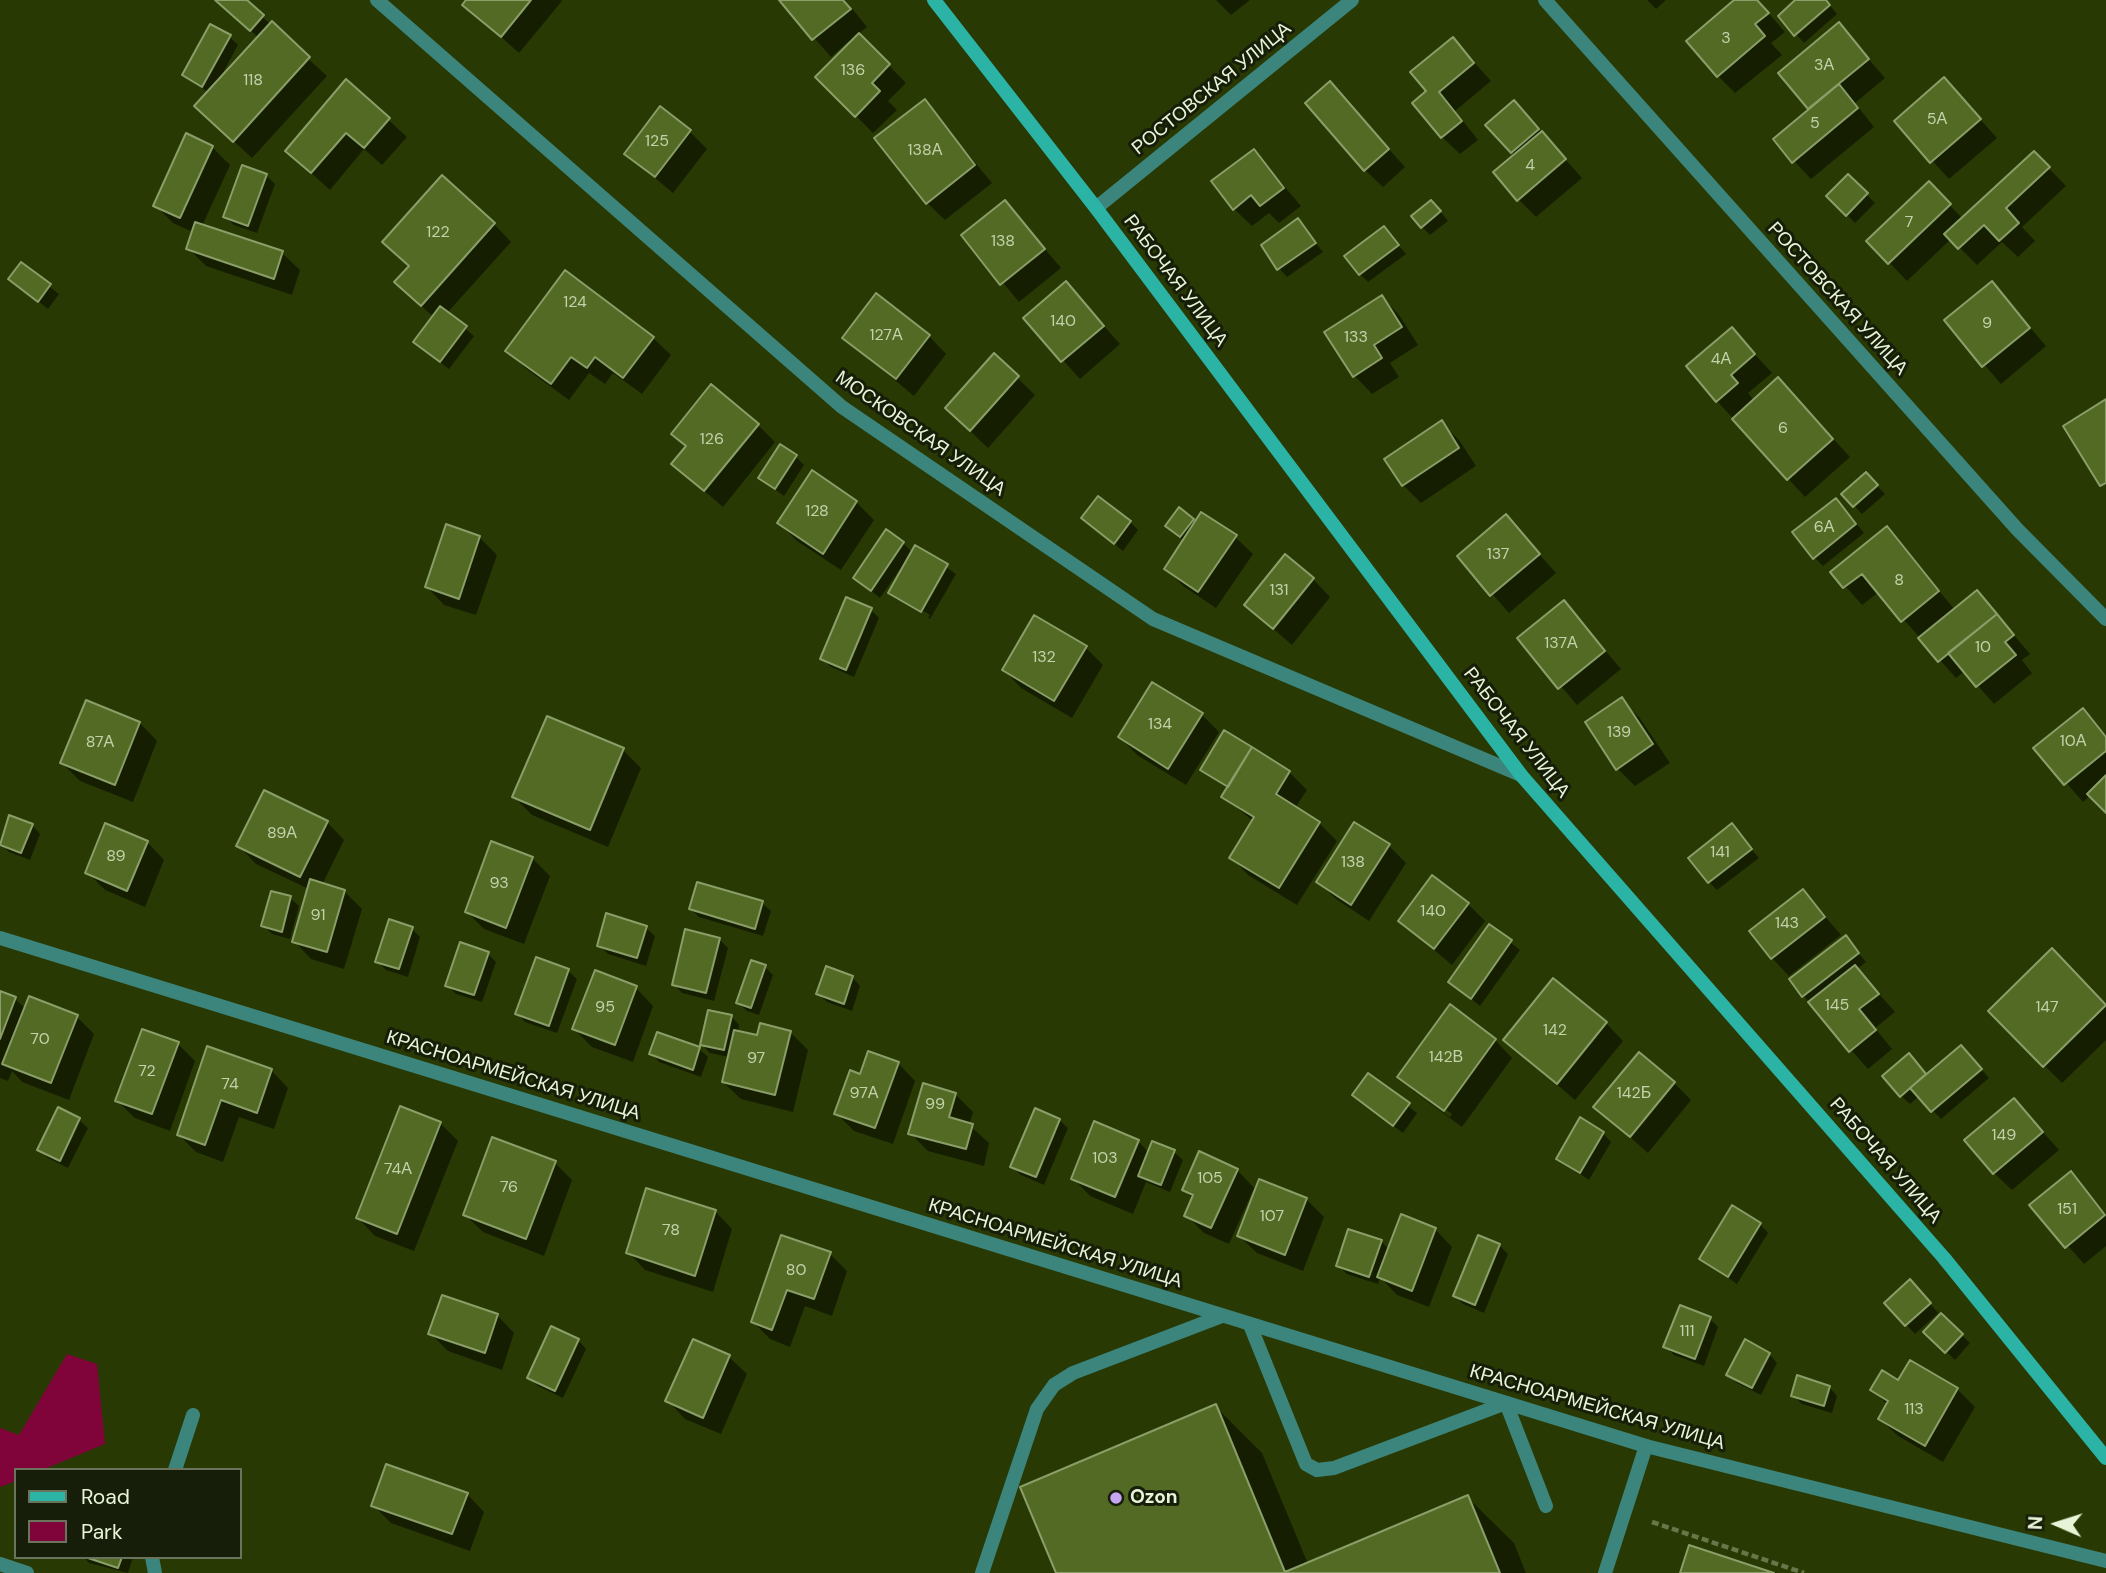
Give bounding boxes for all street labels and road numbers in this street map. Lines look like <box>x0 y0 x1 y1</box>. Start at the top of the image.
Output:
street label: РОСТОВСКАЯ УЛИЦА <box>1128 18 1296 160</box>
street label: РАБОЧАЯ УЛИЦА <box>1118 211 1232 351</box>
street label: РОСТОВСКАЯ УЛИЦА <box>1762 218 1912 380</box>
street label: МОСКОВСКАЯ УЛИЦА <box>831 367 1009 501</box>
street label: РАБОЧАЯ УЛИЦА <box>1458 663 1574 803</box>
street label: КРАСНОАРМЕЙСКАЯ УЛИЦА <box>383 1026 643 1126</box>
street label: РАБОЧАЯ УЛИЦА <box>1824 1093 1946 1229</box>
street label: КРАСНОАРМЕЙСКАЯ УЛИЦА <box>925 1194 1185 1294</box>
street label: КРАСНОАРМЕЙСКАЯ УЛИЦА <box>1467 1361 1727 1455</box>

